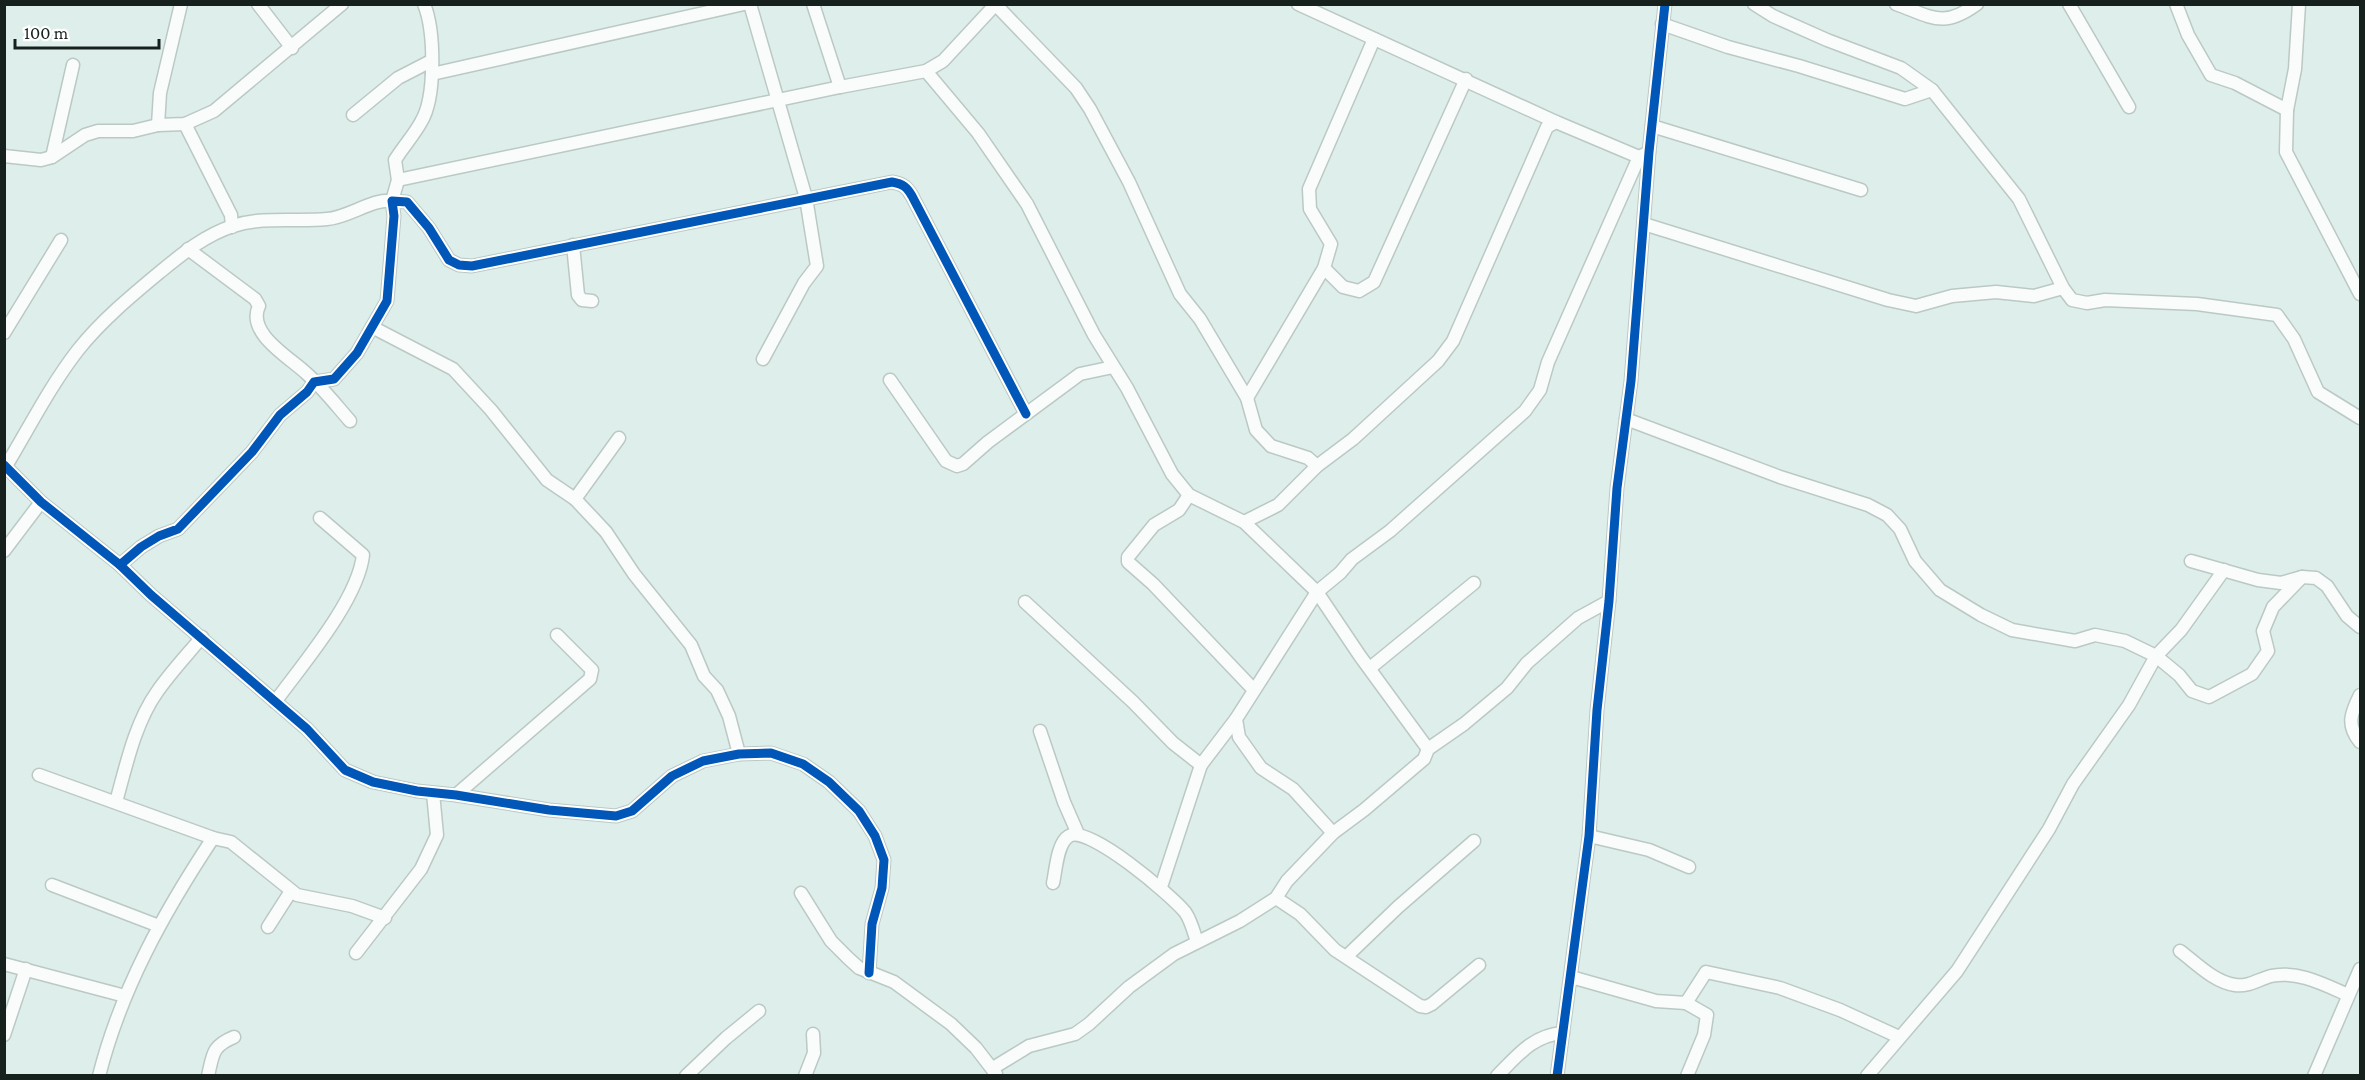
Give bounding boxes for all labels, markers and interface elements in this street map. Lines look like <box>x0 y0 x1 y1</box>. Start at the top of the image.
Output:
scale bar <box>15 12 159 50</box>
text: 100 m <box>24 23 69 43</box>

